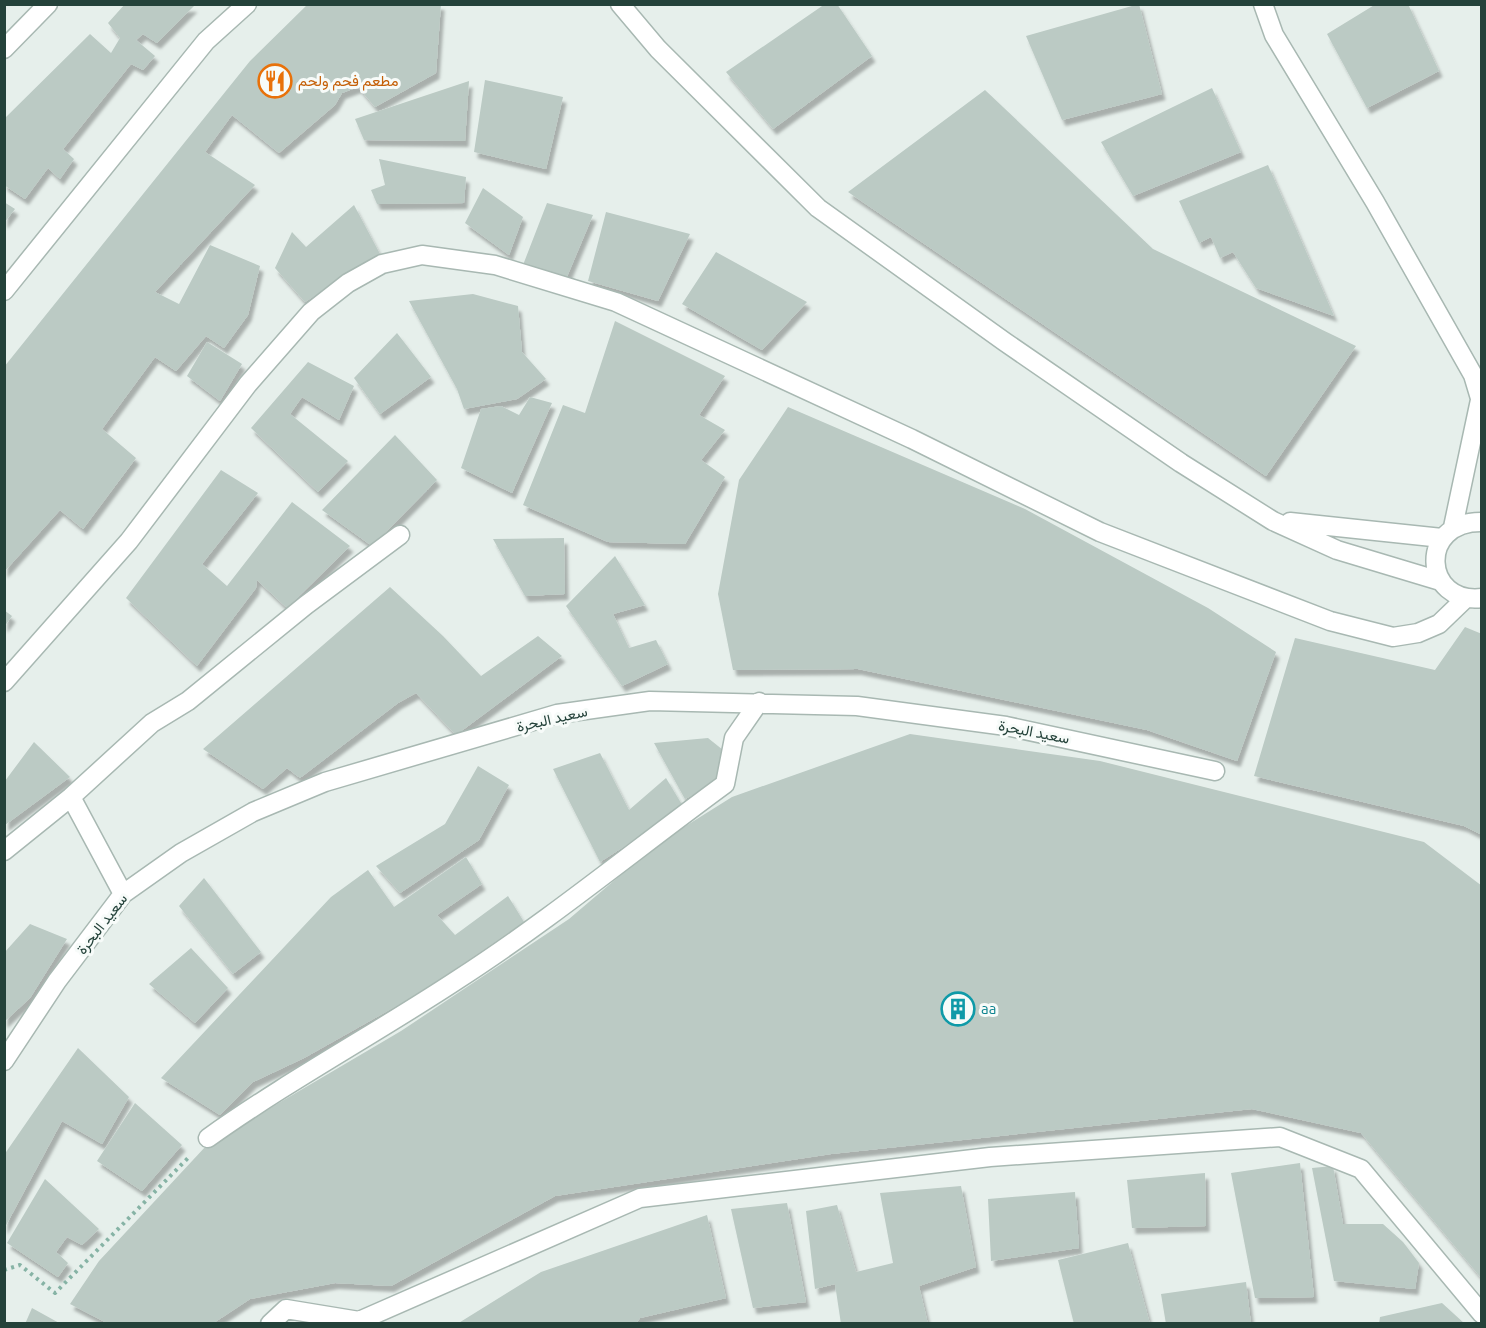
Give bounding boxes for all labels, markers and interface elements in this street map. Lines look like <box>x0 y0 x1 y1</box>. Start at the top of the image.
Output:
restaurant icon: مطعم فحم ولحم <box>257 63 293 99</box>
place label: مطعم فحم ولحم <box>298 72 398 91</box>
street label: سعيد البحرة <box>515 702 589 736</box>
street label: سعيد البحرة <box>997 716 1071 748</box>
street label: سعيد البحرة <box>73 890 131 958</box>
building icon: aa <box>940 991 976 1027</box>
place label: aa <box>981 1000 996 1017</box>

